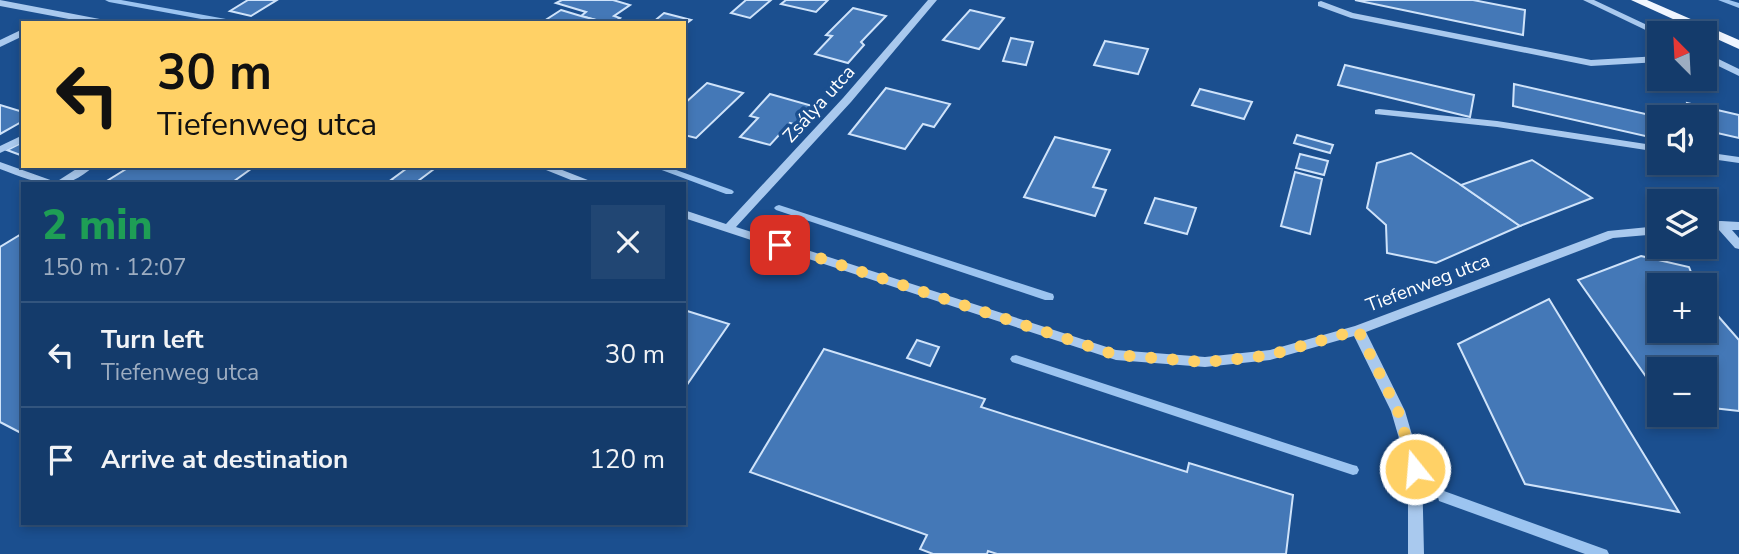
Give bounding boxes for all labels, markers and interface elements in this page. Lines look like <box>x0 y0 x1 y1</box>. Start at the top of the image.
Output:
north arrow <box>1647 21 1717 91</box>
map controls <box>1647 21 1717 427</box>
text: 30 m <box>157 39 272 106</box>
icon: left <box>42 49 133 140</box>
street label: Zsálya utca <box>777 60 861 148</box>
text: Tiefenweg utca <box>157 103 377 146</box>
button: sound <box>1647 105 1717 175</box>
button: layers <box>1647 189 1717 259</box>
text: 2 min <box>42 197 152 254</box>
button: close <box>591 205 665 279</box>
pin <box>750 215 810 275</box>
icon: arrive <box>761 226 799 264</box>
street label: Tiefenweg utca <box>1362 247 1494 319</box>
text: 150 m · 12:07 <box>42 252 187 283</box>
button: + <box>1647 273 1717 343</box>
text: Turn left <box>101 322 204 357</box>
icon: left <box>42 336 80 374</box>
text: 30 m <box>605 337 665 372</box>
text: Tiefenweg utca <box>101 357 259 388</box>
button: − <box>1647 357 1717 427</box>
position arrow <box>1378 432 1452 506</box>
icon: arrive <box>42 441 80 479</box>
text: Arrive at destination <box>101 442 348 477</box>
text: 120 m <box>589 442 665 477</box>

